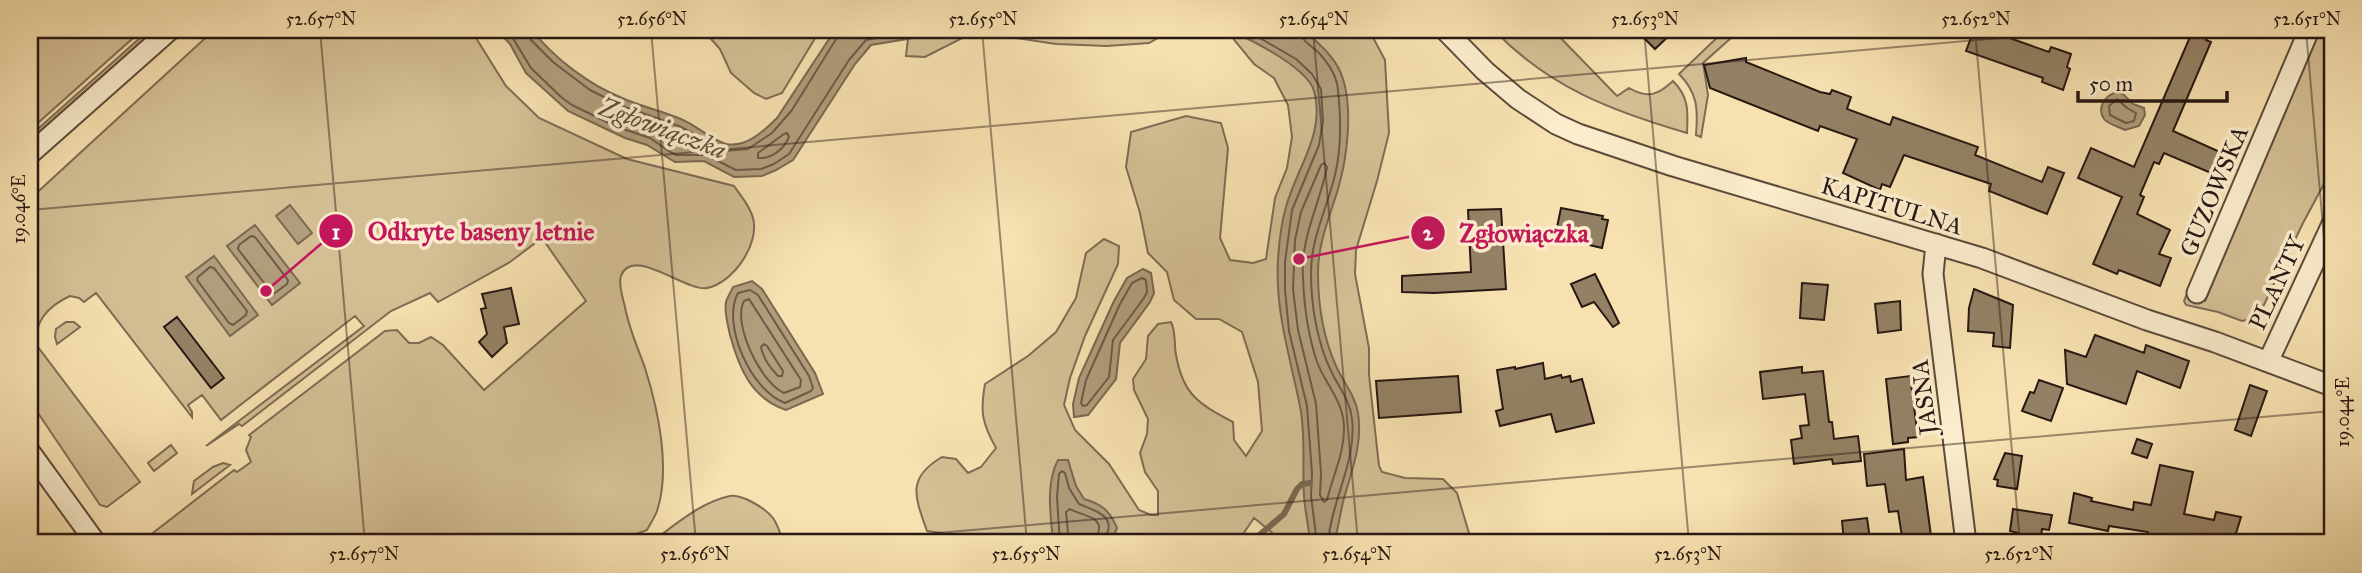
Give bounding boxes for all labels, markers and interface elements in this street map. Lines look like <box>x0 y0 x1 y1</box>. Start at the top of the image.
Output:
text: 52.657°N <box>286 8 356 30</box>
text: 52.656°N <box>617 8 687 30</box>
text: 52.655°N <box>948 8 1018 30</box>
text: 52.654°N <box>1279 8 1349 30</box>
text: 52.653°N <box>1611 8 1679 30</box>
text: 52.652°N <box>1941 8 2011 30</box>
text: 52.651°N <box>2273 8 2341 30</box>
scale bar <box>2078 60 2227 104</box>
text: 50 m <box>2089 71 2134 97</box>
water label: Zgłowiączka <box>594 90 731 166</box>
street label: GUZOWSKA <box>2173 121 2255 261</box>
street label: KAPITULNA <box>1817 170 1967 242</box>
text: 19.046°E <box>8 174 30 244</box>
callout: Odkryte baseny letnie <box>319 208 609 255</box>
callout: Zgłowiączka <box>1410 210 1603 257</box>
text: Odkryte baseny letnie <box>368 215 595 247</box>
text: Zgłowiączka <box>1459 217 1590 250</box>
text: 1 <box>332 219 340 245</box>
text: 2 <box>1423 220 1434 246</box>
street label: PLANTY <box>2242 230 2312 335</box>
street label: JASNA <box>1904 358 1944 439</box>
text: 19.044°E <box>2332 377 2354 447</box>
text: 52.657°N <box>329 543 399 565</box>
text: 52.656°N <box>660 543 730 565</box>
text: 52.655°N <box>991 543 1061 565</box>
text: 52.654°N <box>1322 543 1392 565</box>
text: 52.653°N <box>1654 543 1722 565</box>
text: 52.652°N <box>1984 543 2054 565</box>

